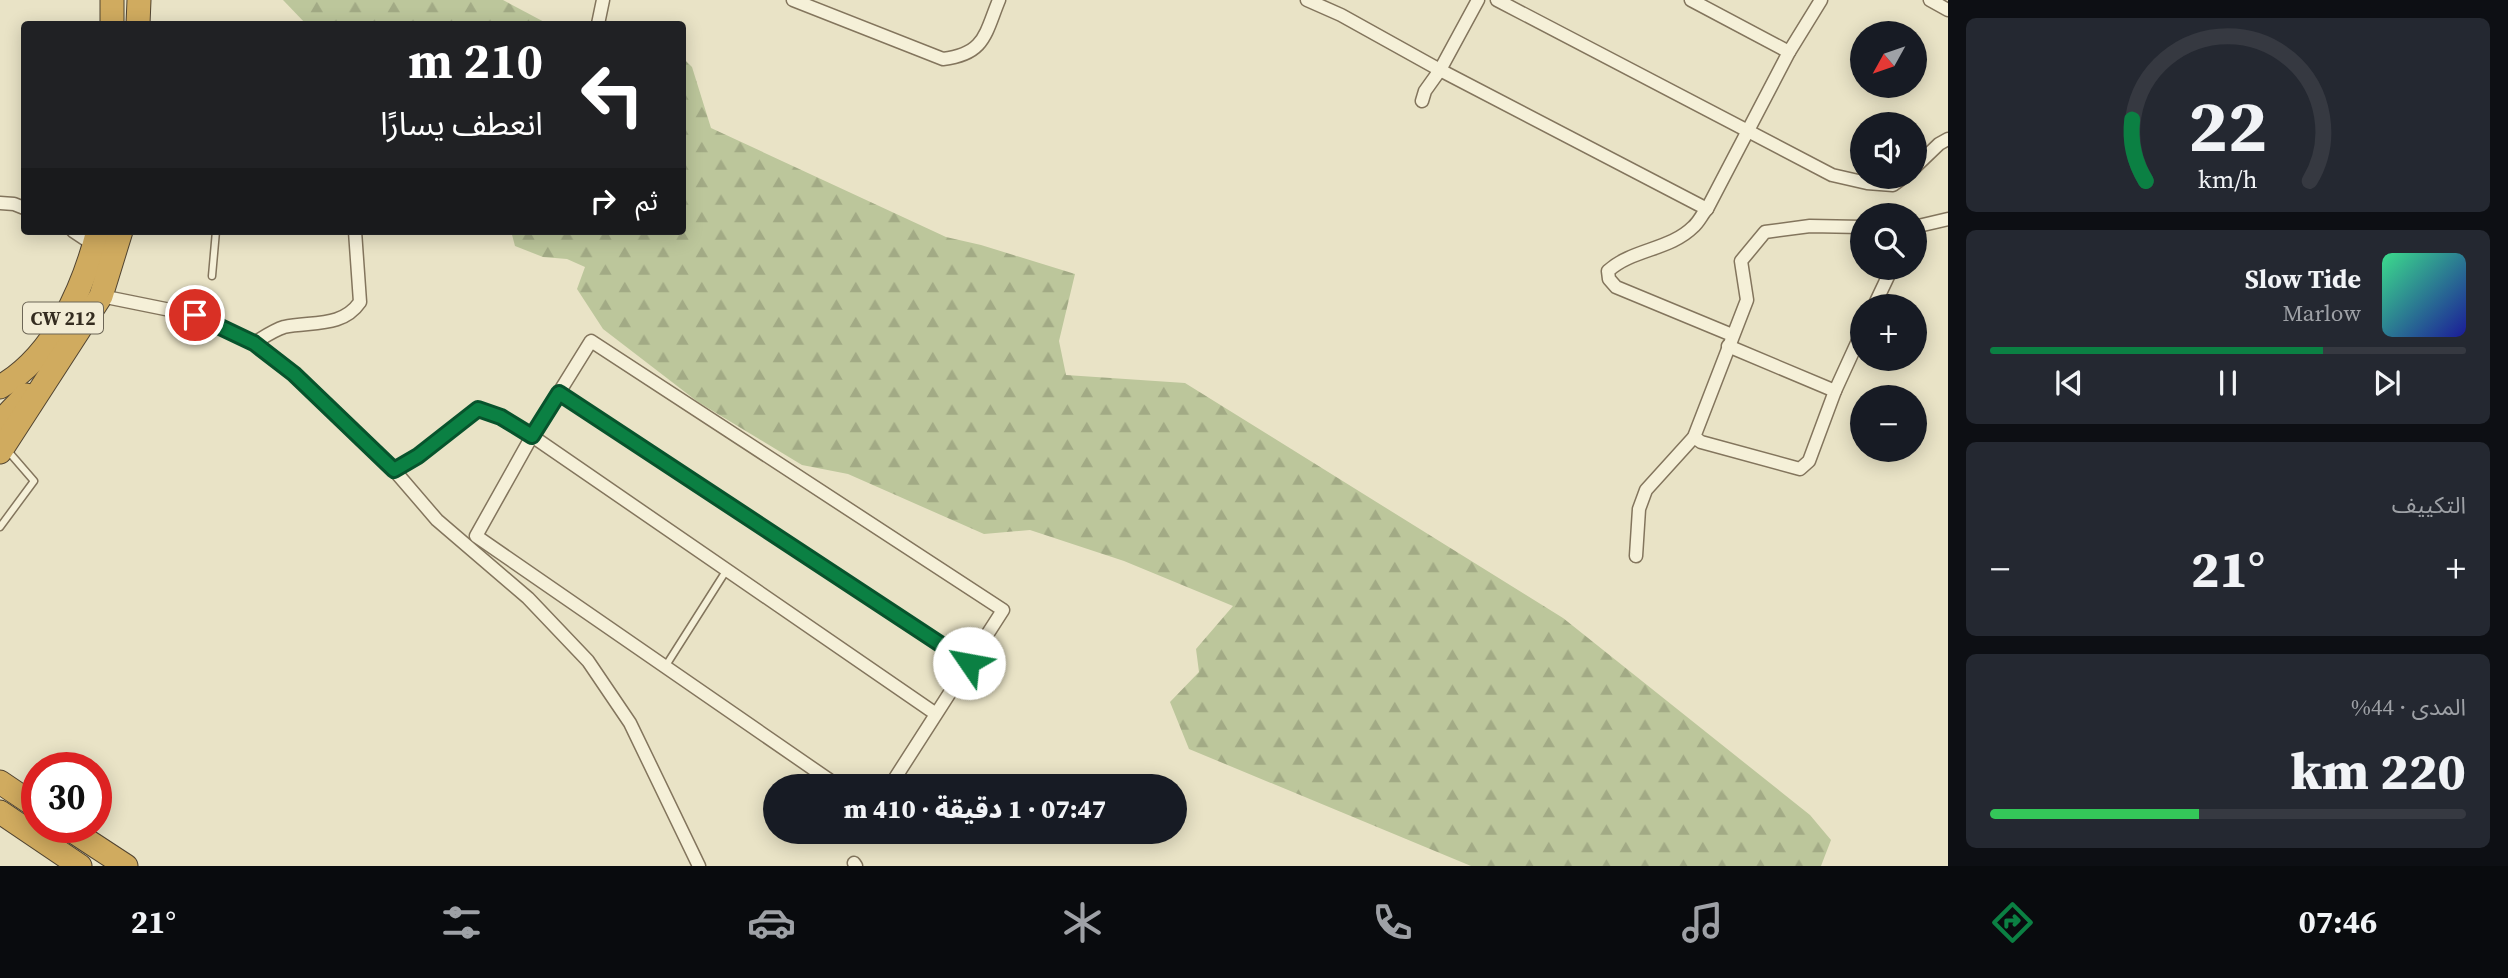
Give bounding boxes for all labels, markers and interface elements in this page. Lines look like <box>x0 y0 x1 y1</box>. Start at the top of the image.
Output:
north arrow <box>1850 21 1927 98</box>
map controls <box>1850 21 1927 462</box>
text: 210 m <box>408 27 543 94</box>
icon: left <box>567 49 658 140</box>
text: 22 <box>2189 76 2267 175</box>
text: انعطف يسارًا <box>380 102 543 146</box>
button: sound <box>1850 112 1927 189</box>
text: km/h <box>2198 162 2258 196</box>
icon: right <box>584 182 622 220</box>
text: ثم <box>636 183 658 219</box>
button: search <box>1850 203 1927 280</box>
text: Slow Tide <box>2245 261 2361 297</box>
pin <box>165 285 225 345</box>
button: + <box>1850 294 1927 371</box>
icon: arrive <box>176 296 214 334</box>
text: Marlow <box>2283 297 2361 329</box>
road number: CW 212 <box>23 302 103 334</box>
icon: previous <box>2050 364 2088 402</box>
icon: pause <box>2209 364 2247 402</box>
icon: next <box>2368 364 2406 402</box>
button: − <box>1850 385 1927 462</box>
text: التكييف <box>2392 489 2466 521</box>
text: 21° <box>2191 533 2265 604</box>
text: − <box>1990 543 2010 595</box>
text: + <box>2446 543 2466 595</box>
position arrow <box>932 626 1006 700</box>
text: المدى · 44% <box>2351 691 2466 723</box>
text: 220 km <box>2290 735 2466 806</box>
speed limit sign: 30 <box>21 752 112 843</box>
text: 07:47 · 1 دقيقة · 410 m <box>844 791 1106 827</box>
icon: filters <box>437 898 486 947</box>
icon: car <box>747 898 796 947</box>
icon: climate <box>1058 898 1107 947</box>
icon: phone <box>1368 898 1417 947</box>
icon: music <box>1678 898 1727 947</box>
icon: directions <box>1988 898 2037 947</box>
text: 21° <box>131 900 176 944</box>
text: 07:46 <box>2298 900 2377 944</box>

